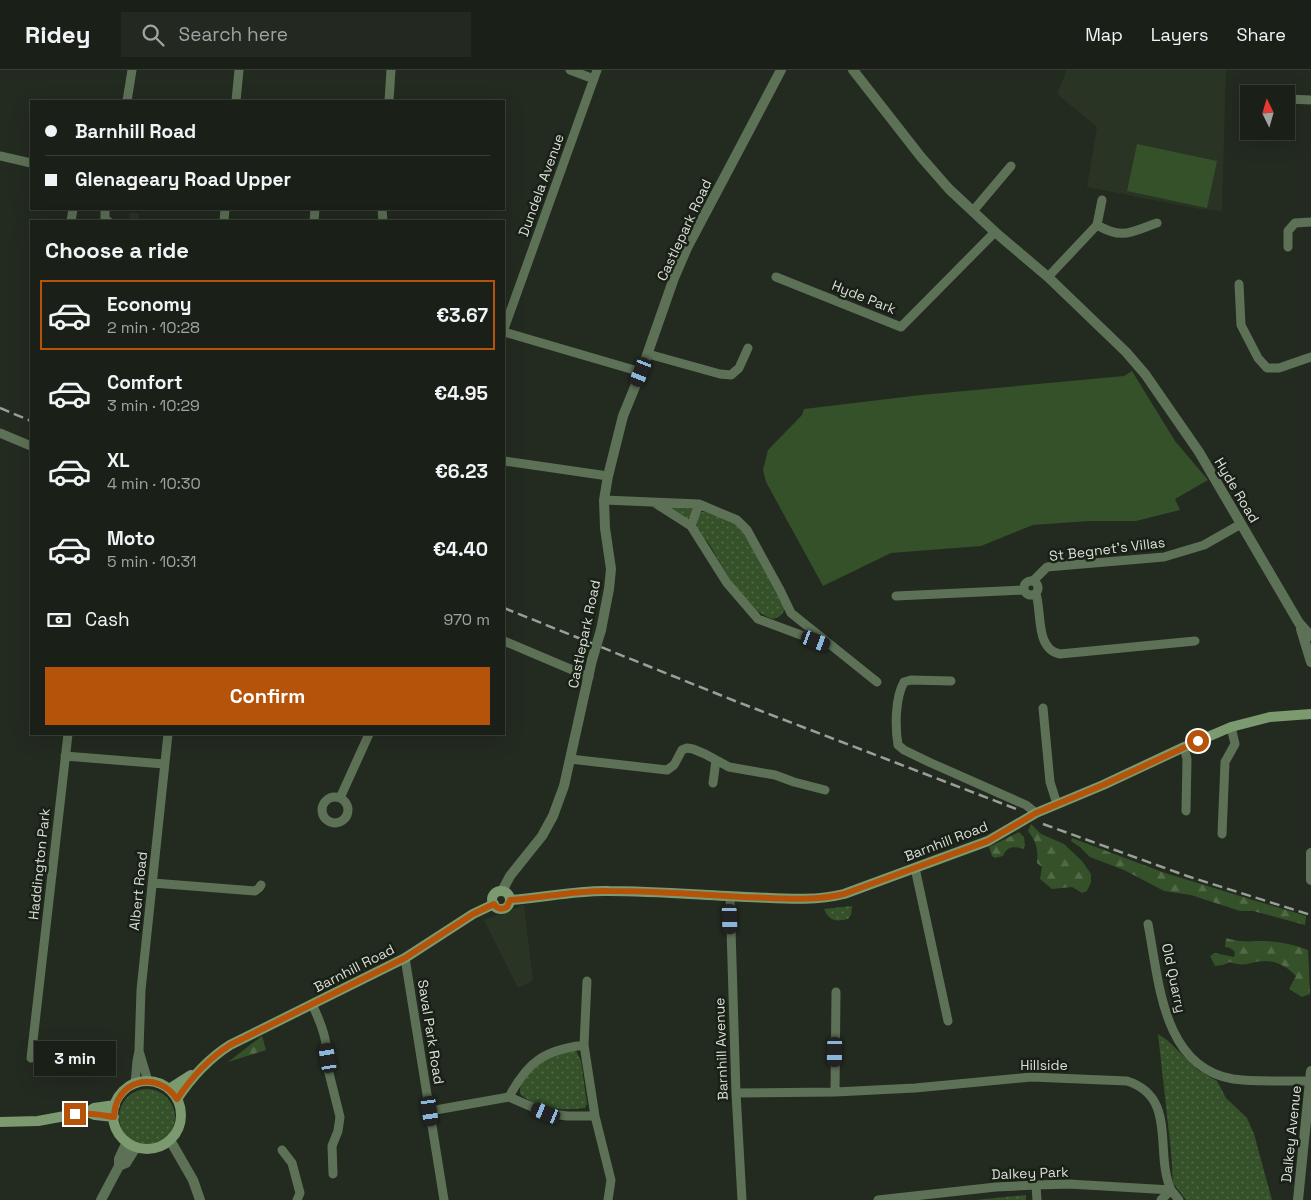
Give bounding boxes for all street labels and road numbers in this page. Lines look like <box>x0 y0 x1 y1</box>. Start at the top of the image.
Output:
street label: Dundela Avenue <box>514 131 568 239</box>
street label: Castlepark Road <box>653 176 715 284</box>
street label: Hyde Park <box>829 276 899 318</box>
street label: Hyde Road <box>1210 454 1264 526</box>
street label: St Begnet's Villas <box>1048 533 1166 565</box>
street label: Castlepark Road <box>564 578 604 690</box>
street label: Haddington Park <box>24 807 54 921</box>
street label: Barnhill Road <box>902 817 990 865</box>
street label: Albert Road <box>125 851 151 931</box>
street label: Barnhill Road <box>311 940 397 996</box>
street label: Old Quarry <box>1158 942 1190 1014</box>
street label: Saval Park Road <box>414 978 448 1086</box>
street label: Barnhill Avenue <box>710 997 732 1101</box>
street label: Hillside <box>1020 1056 1068 1074</box>
street label: Dalkey Avenue <box>1277 1085 1305 1183</box>
street label: Dalkey Park <box>991 1163 1069 1183</box>

